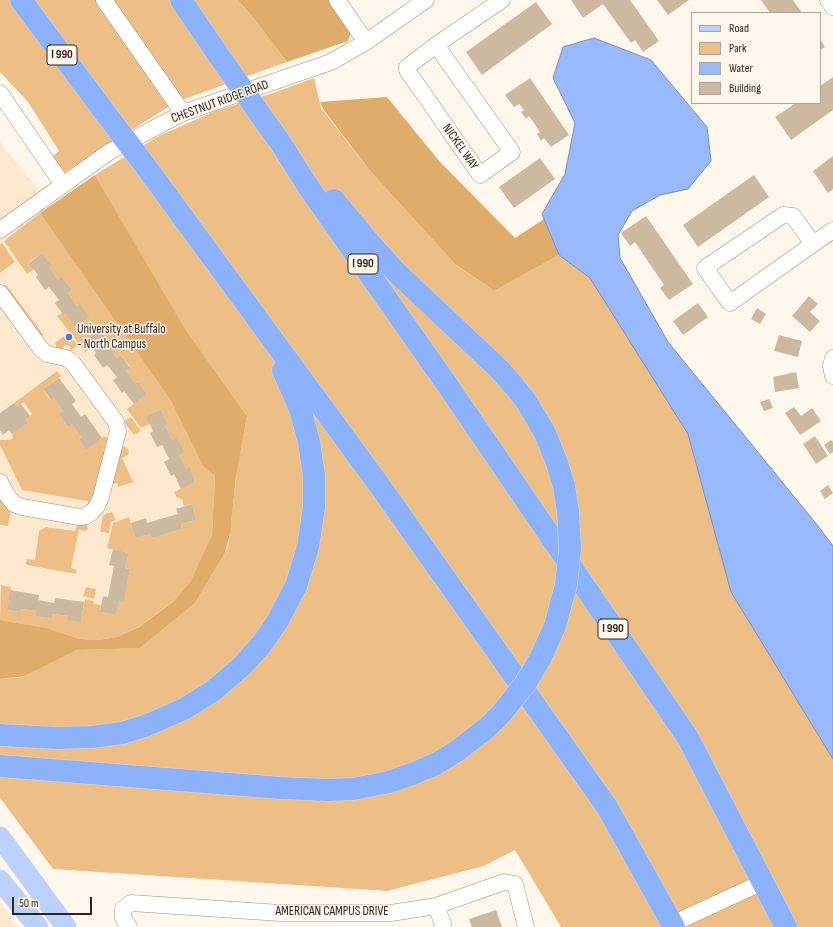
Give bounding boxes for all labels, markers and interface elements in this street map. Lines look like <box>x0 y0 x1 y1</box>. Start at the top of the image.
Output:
legend <box>691 12 821 104</box>
text: Road <box>729 21 749 36</box>
text: Park <box>729 41 747 56</box>
road number: I 990 <box>47 45 77 65</box>
text: Water <box>729 61 753 76</box>
street label: CHESTNUT RIDGE ROAD <box>169 77 271 127</box>
text: Building <box>729 81 761 96</box>
street label: NICKEL WAY <box>439 121 481 173</box>
road number: I 990 <box>348 254 378 274</box>
place label: University at Buffalo - North Campus <box>77 322 166 353</box>
marker: University at Buffalo - North Campus <box>64 332 74 342</box>
road number: I 990 <box>598 619 628 639</box>
scale bar <box>14 889 94 915</box>
text: 50 m <box>19 896 39 911</box>
street label: AMERICAN CAMPUS DRIVE <box>275 904 389 920</box>

